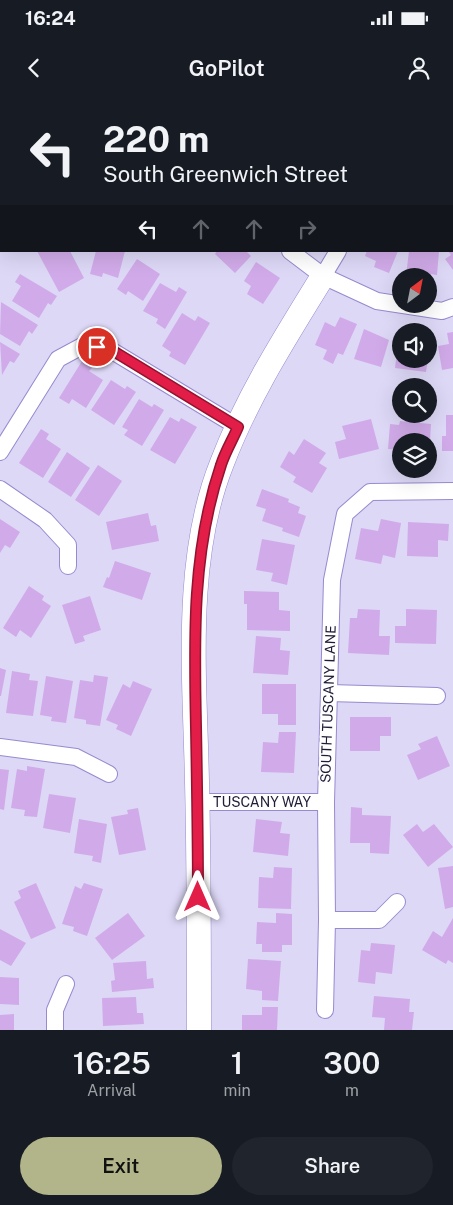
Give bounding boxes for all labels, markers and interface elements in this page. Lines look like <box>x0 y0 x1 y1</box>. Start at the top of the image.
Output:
text: 16:24 <box>25 7 76 29</box>
icon: back <box>20 54 48 82</box>
icon: person <box>405 54 433 82</box>
text: GoPilot <box>188 55 265 81</box>
text: 220 m <box>103 119 209 160</box>
icon: left <box>20 120 85 185</box>
text: South Greenwich Street <box>103 161 348 187</box>
icon: left <box>134 215 162 243</box>
icon: ahead <box>187 215 215 243</box>
icon: ahead <box>240 215 268 243</box>
icon: right <box>293 215 321 243</box>
north arrow <box>392 268 438 312</box>
map controls <box>392 268 437 478</box>
button: sound <box>392 323 437 368</box>
pin <box>76 326 118 368</box>
icon: arrive <box>83 333 111 361</box>
button: search <box>392 378 437 423</box>
button: layers <box>392 433 437 478</box>
street label: SOUTH TUSCANY LANE <box>317 625 339 783</box>
street label: TUSCANY WAY <box>213 794 311 810</box>
position arrow <box>171 870 223 922</box>
text: 16:25 <box>73 1045 151 1081</box>
text: 1 <box>231 1045 243 1081</box>
text: 300 <box>323 1045 380 1081</box>
text: Arrival <box>87 1081 136 1100</box>
text: min <box>224 1081 251 1100</box>
text: m <box>345 1081 359 1100</box>
button: Exit <box>20 1137 222 1195</box>
button: Share <box>232 1137 433 1195</box>

